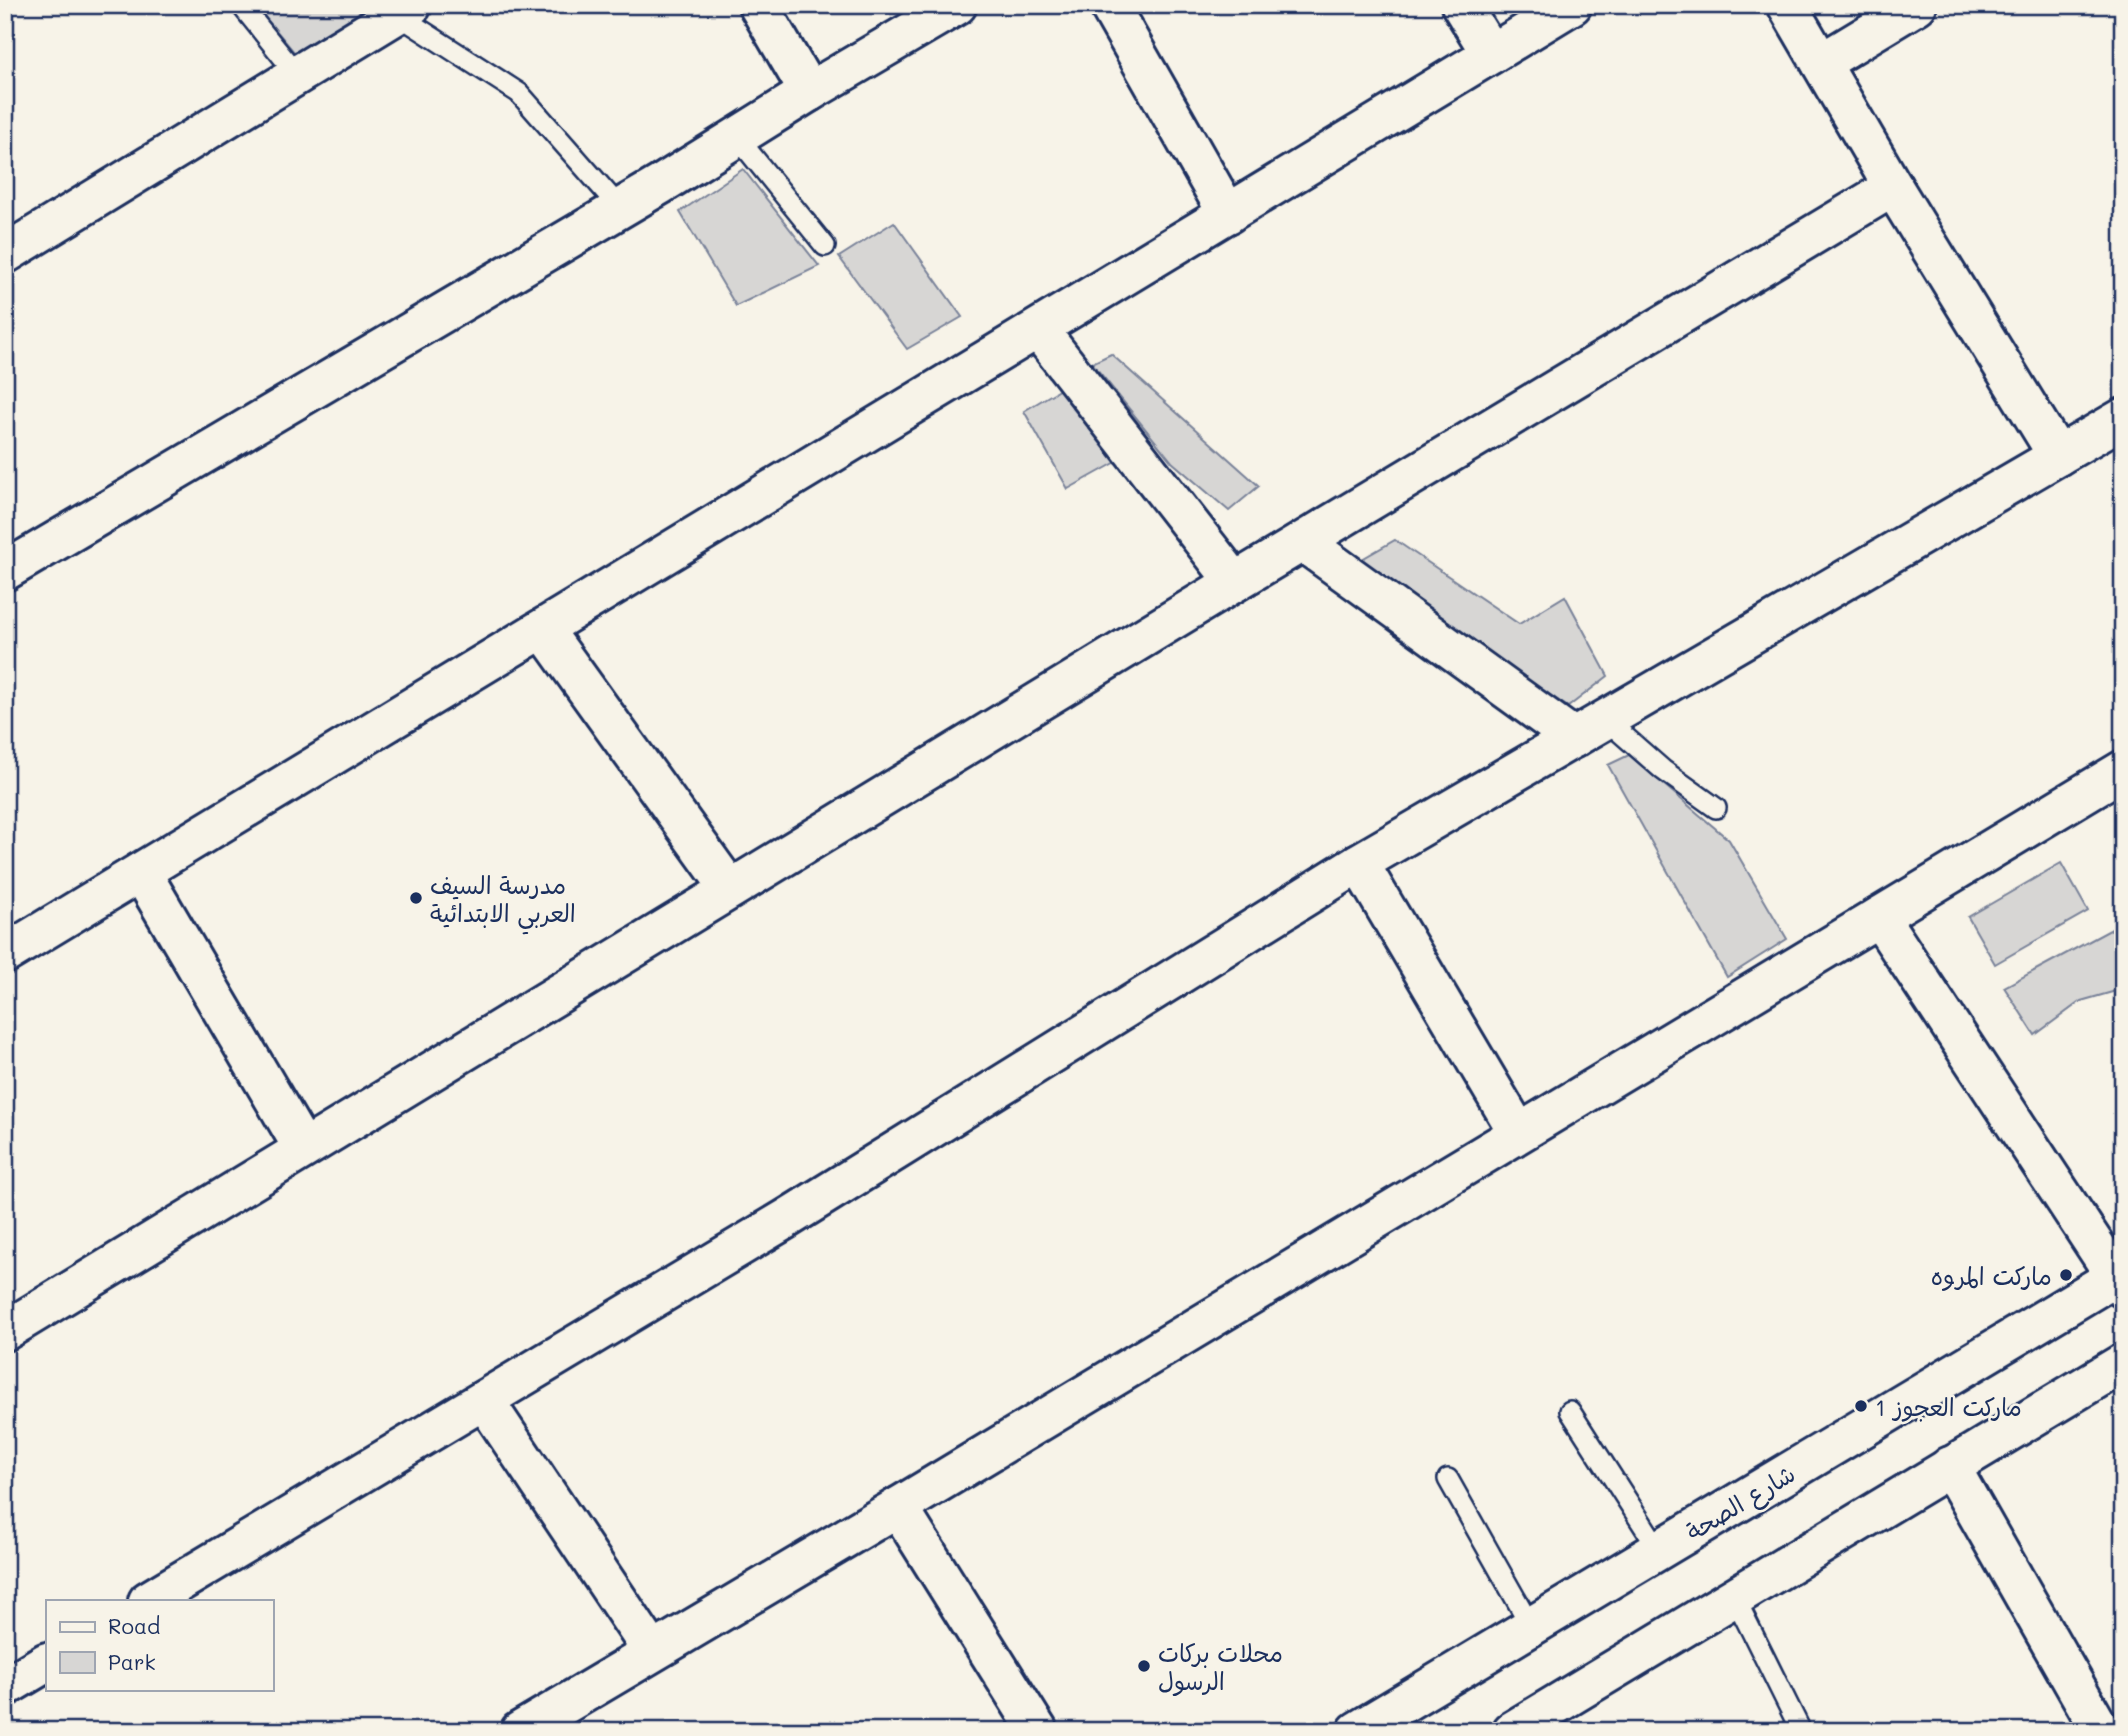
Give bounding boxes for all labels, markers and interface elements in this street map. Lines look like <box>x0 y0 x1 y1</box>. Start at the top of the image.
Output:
place label: مدرسة السيف العربي الابتدائية <box>430 869 576 935</box>
marker: مدرسة السيف العربي الابتدائية <box>408 890 424 906</box>
place label: ماركت المروه <box>1931 1260 2052 1291</box>
marker: ماركت المروه <box>2058 1267 2074 1283</box>
place label: ماركت العجوز 1 <box>1875 1391 2022 1422</box>
marker: ماركت العجوز 1 <box>1853 1398 1869 1414</box>
street label: شارع الصحة <box>1680 1457 1802 1549</box>
legend <box>46 1600 273 1690</box>
text: Road <box>108 1612 160 1639</box>
place label: محلات بركات الرسول <box>1158 1637 1283 1697</box>
text: Park <box>108 1648 156 1675</box>
marker: محلات بركات الرسول <box>1136 1658 1152 1674</box>

